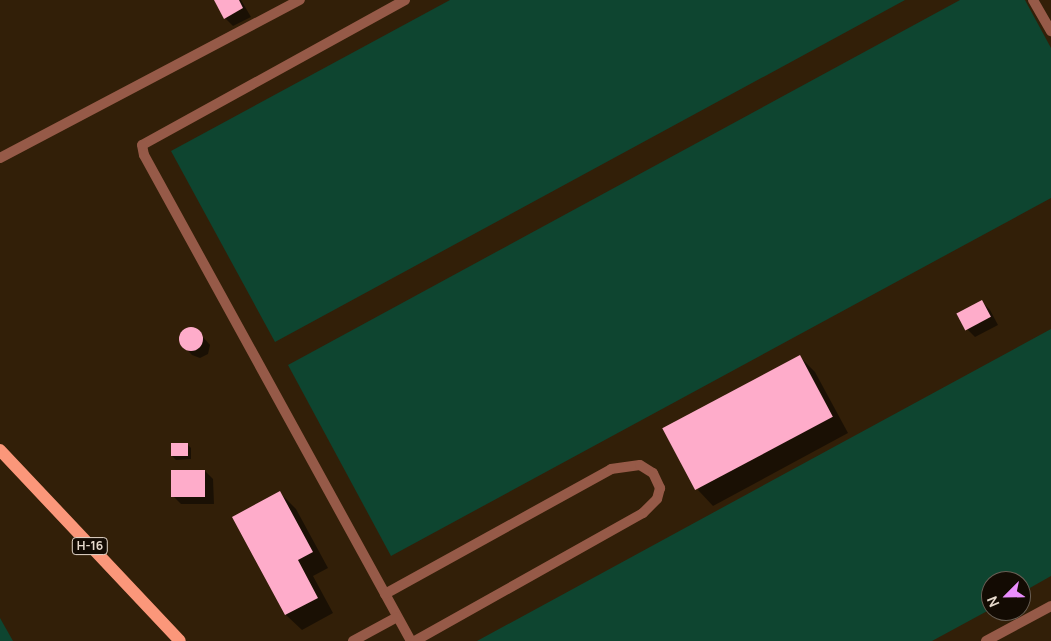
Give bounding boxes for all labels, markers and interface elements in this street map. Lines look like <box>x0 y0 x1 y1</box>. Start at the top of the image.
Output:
road number: Н-16 <box>71 536 109 556</box>
north arrow <box>981 571 1031 621</box>
text: N <box>982 593 1003 610</box>

